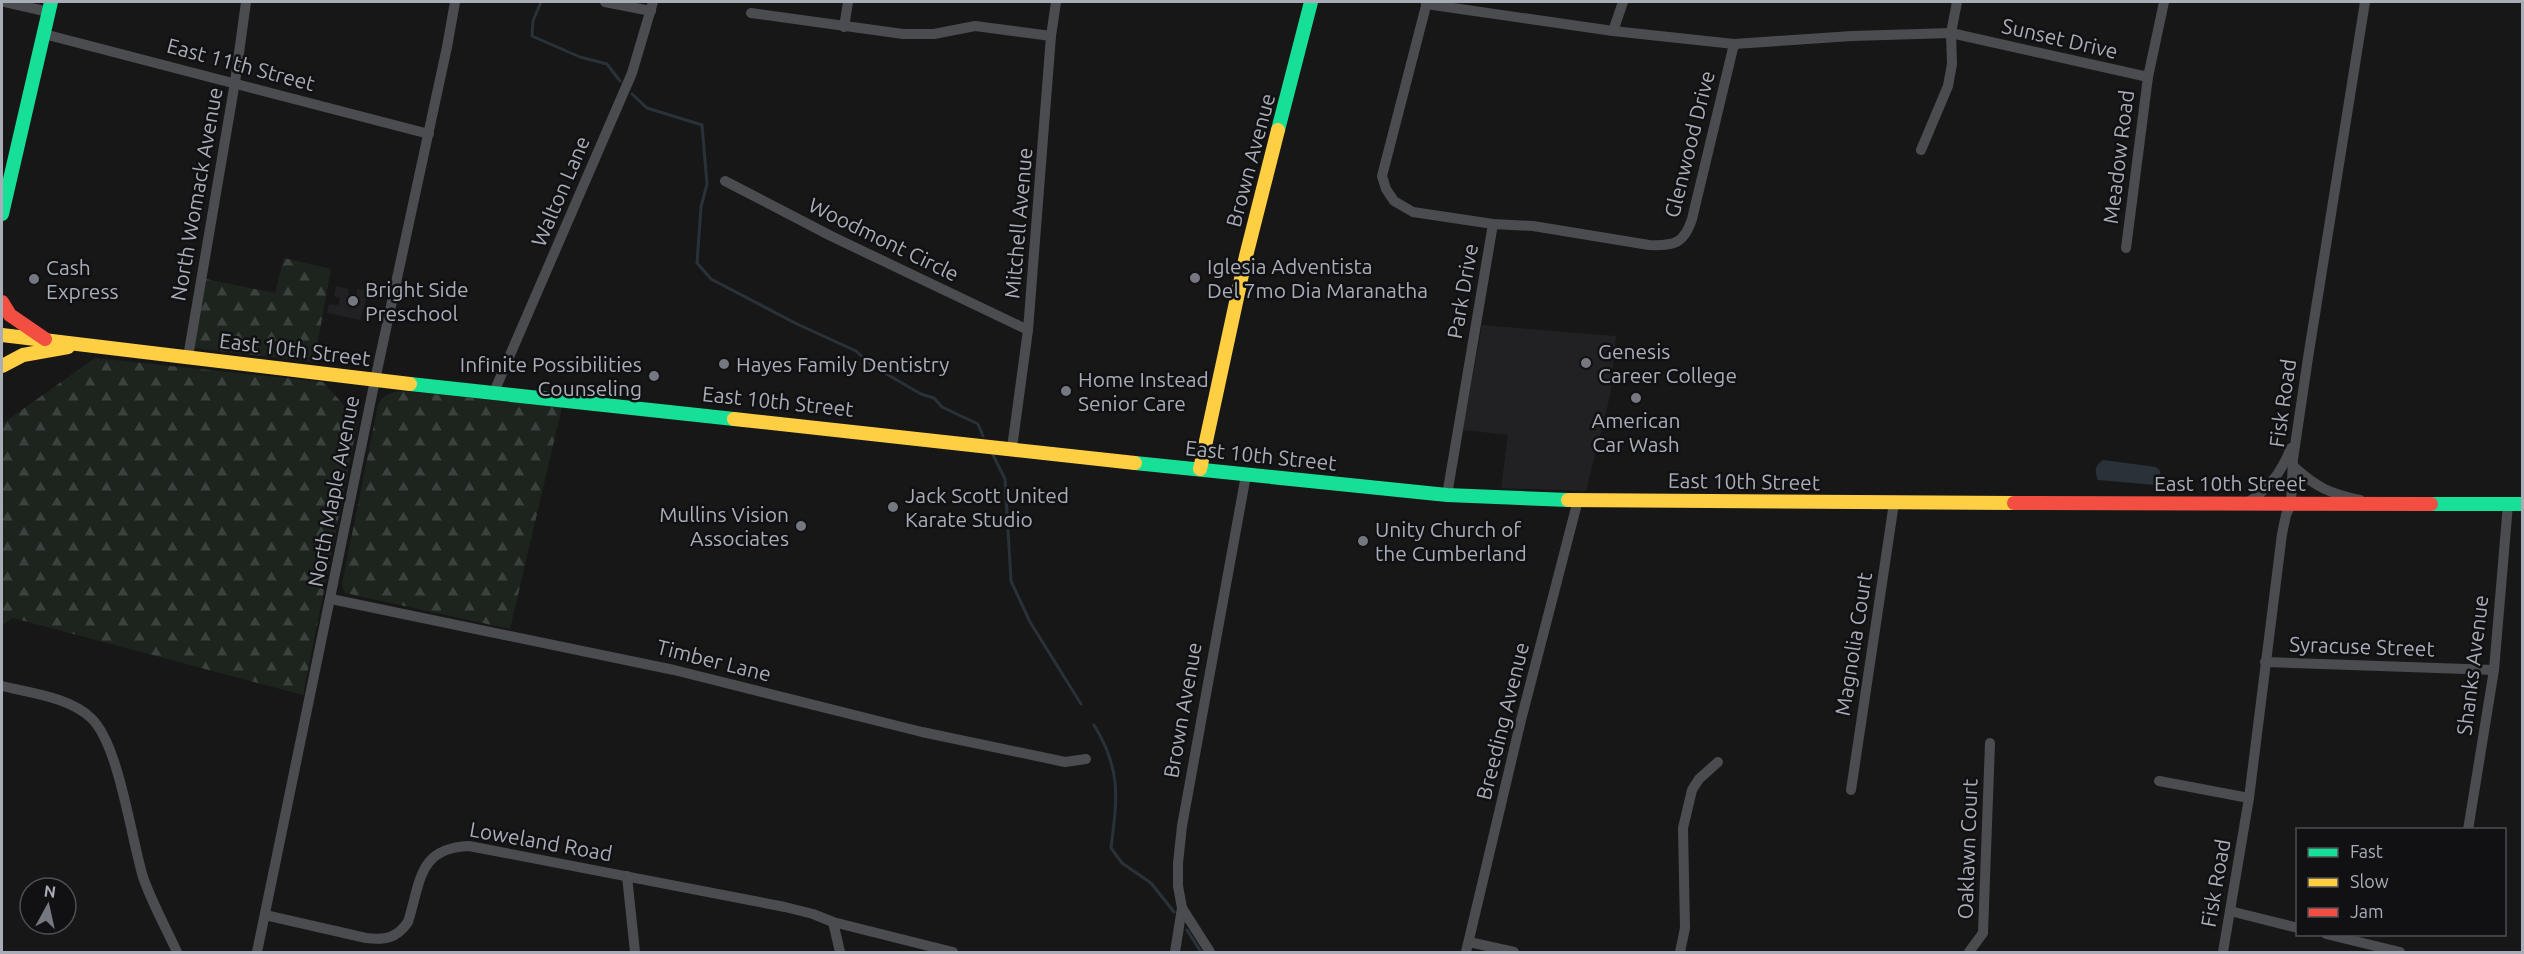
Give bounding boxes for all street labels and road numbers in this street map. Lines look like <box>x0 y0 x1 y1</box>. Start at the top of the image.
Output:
street label: Sunset Drive <box>2000 13 2120 63</box>
street label: East 11th Street <box>164 33 318 95</box>
street label: Glenwood Drive <box>1659 68 1719 220</box>
street label: North Womack Avenue <box>165 85 227 303</box>
street label: Meadow Road <box>2098 89 2138 225</box>
street label: Brown Avenue <box>1221 91 1279 229</box>
street label: Walton Lane <box>526 132 594 250</box>
street label: Mitchell Avenue <box>999 147 1037 299</box>
street label: Woodmont Circle <box>805 192 963 286</box>
street label: Park Drive <box>1442 242 1482 340</box>
street label: East 10th Street <box>218 328 372 370</box>
street label: Fisk Road <box>2264 357 2300 449</box>
street label: East 10th Street <box>701 381 855 421</box>
street label: North Maple Avenue <box>303 393 363 589</box>
street label: East 10th Street <box>1184 435 1338 475</box>
street label: East 10th Street <box>1668 468 1820 494</box>
street label: East 10th Street <box>2154 471 2306 495</box>
street label: Magnolia Court <box>1830 571 1876 717</box>
street label: Shanks Avenue <box>2451 594 2493 736</box>
street label: Syracuse Street <box>2289 631 2435 661</box>
street label: Timber Lane <box>654 634 774 686</box>
street label: Brown Avenue <box>1158 640 1206 780</box>
street label: Breeding Avenue <box>1471 640 1533 802</box>
street label: Oaklawn Court <box>1953 778 1981 920</box>
street label: Loweland Road <box>468 817 614 865</box>
street label: Fisk Road <box>2195 837 2235 929</box>

